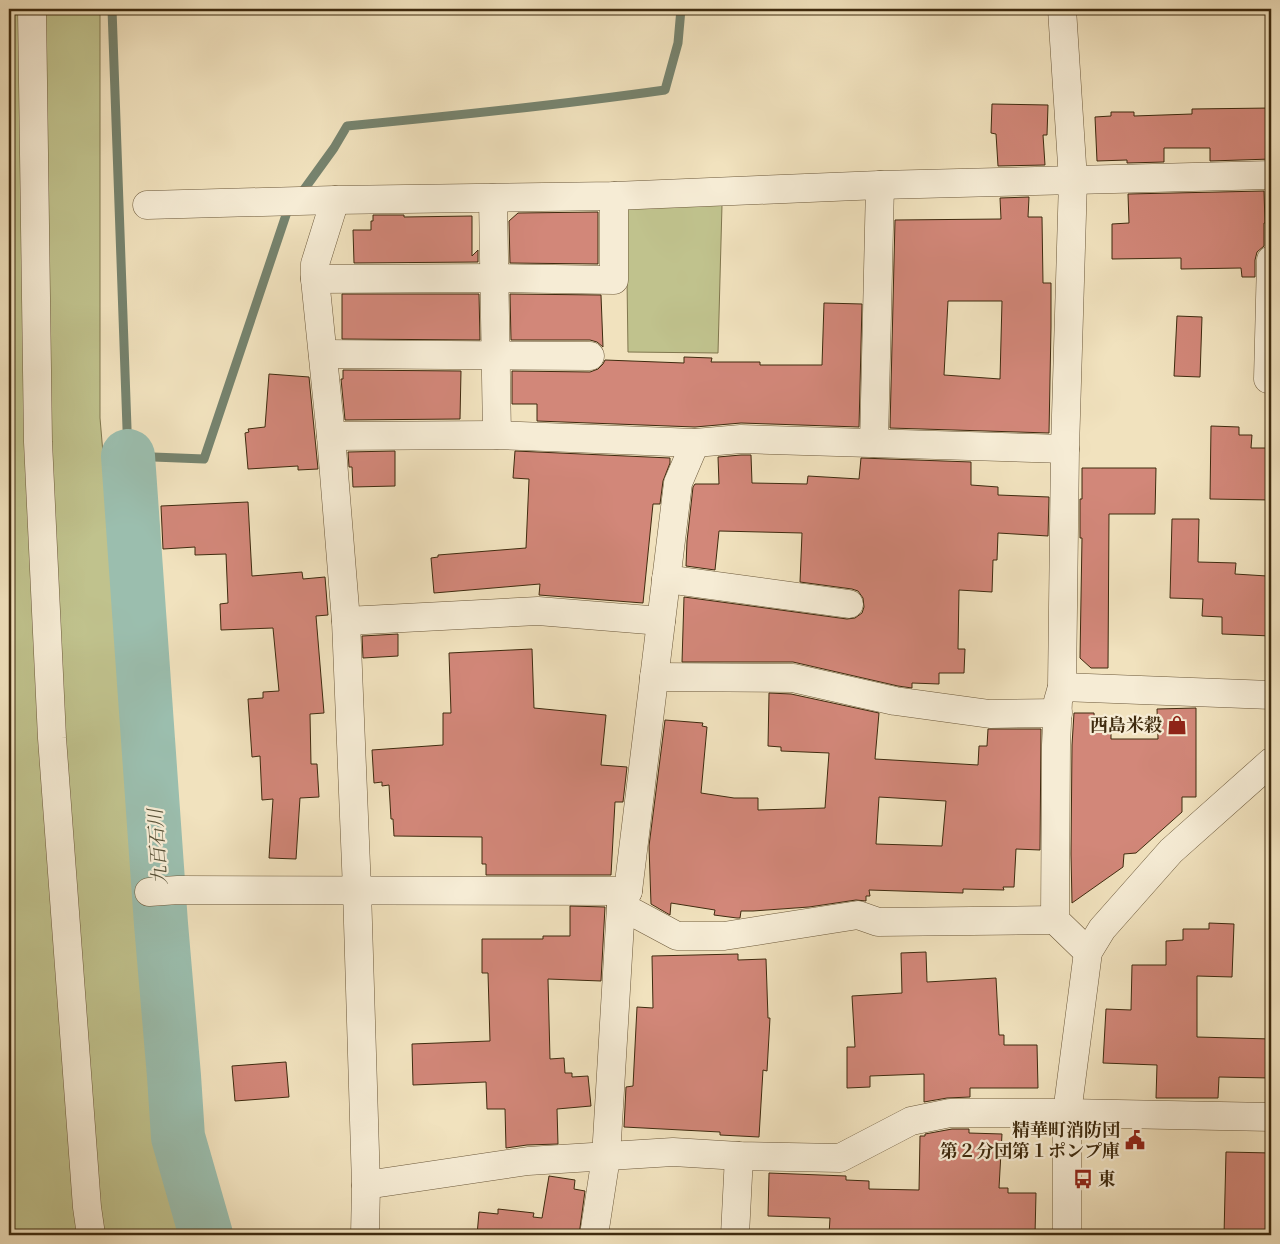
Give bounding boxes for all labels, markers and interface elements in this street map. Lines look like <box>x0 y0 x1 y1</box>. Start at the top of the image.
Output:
shop icon: 西島米穀 <box>1166 714 1188 736</box>
place label: 西島米穀 <box>1090 715 1162 736</box>
water label: 九百石川 <box>144 806 172 886</box>
place label: 精華町消防団 第２分団第１ポンプ庫 <box>940 1120 1120 1162</box>
public building icon: 精華町消防団 第２分団第１ポンプ庫 <box>1124 1129 1146 1151</box>
bus stop icon: 東 <box>1072 1168 1094 1190</box>
place label: 東 <box>1098 1169 1116 1190</box>

